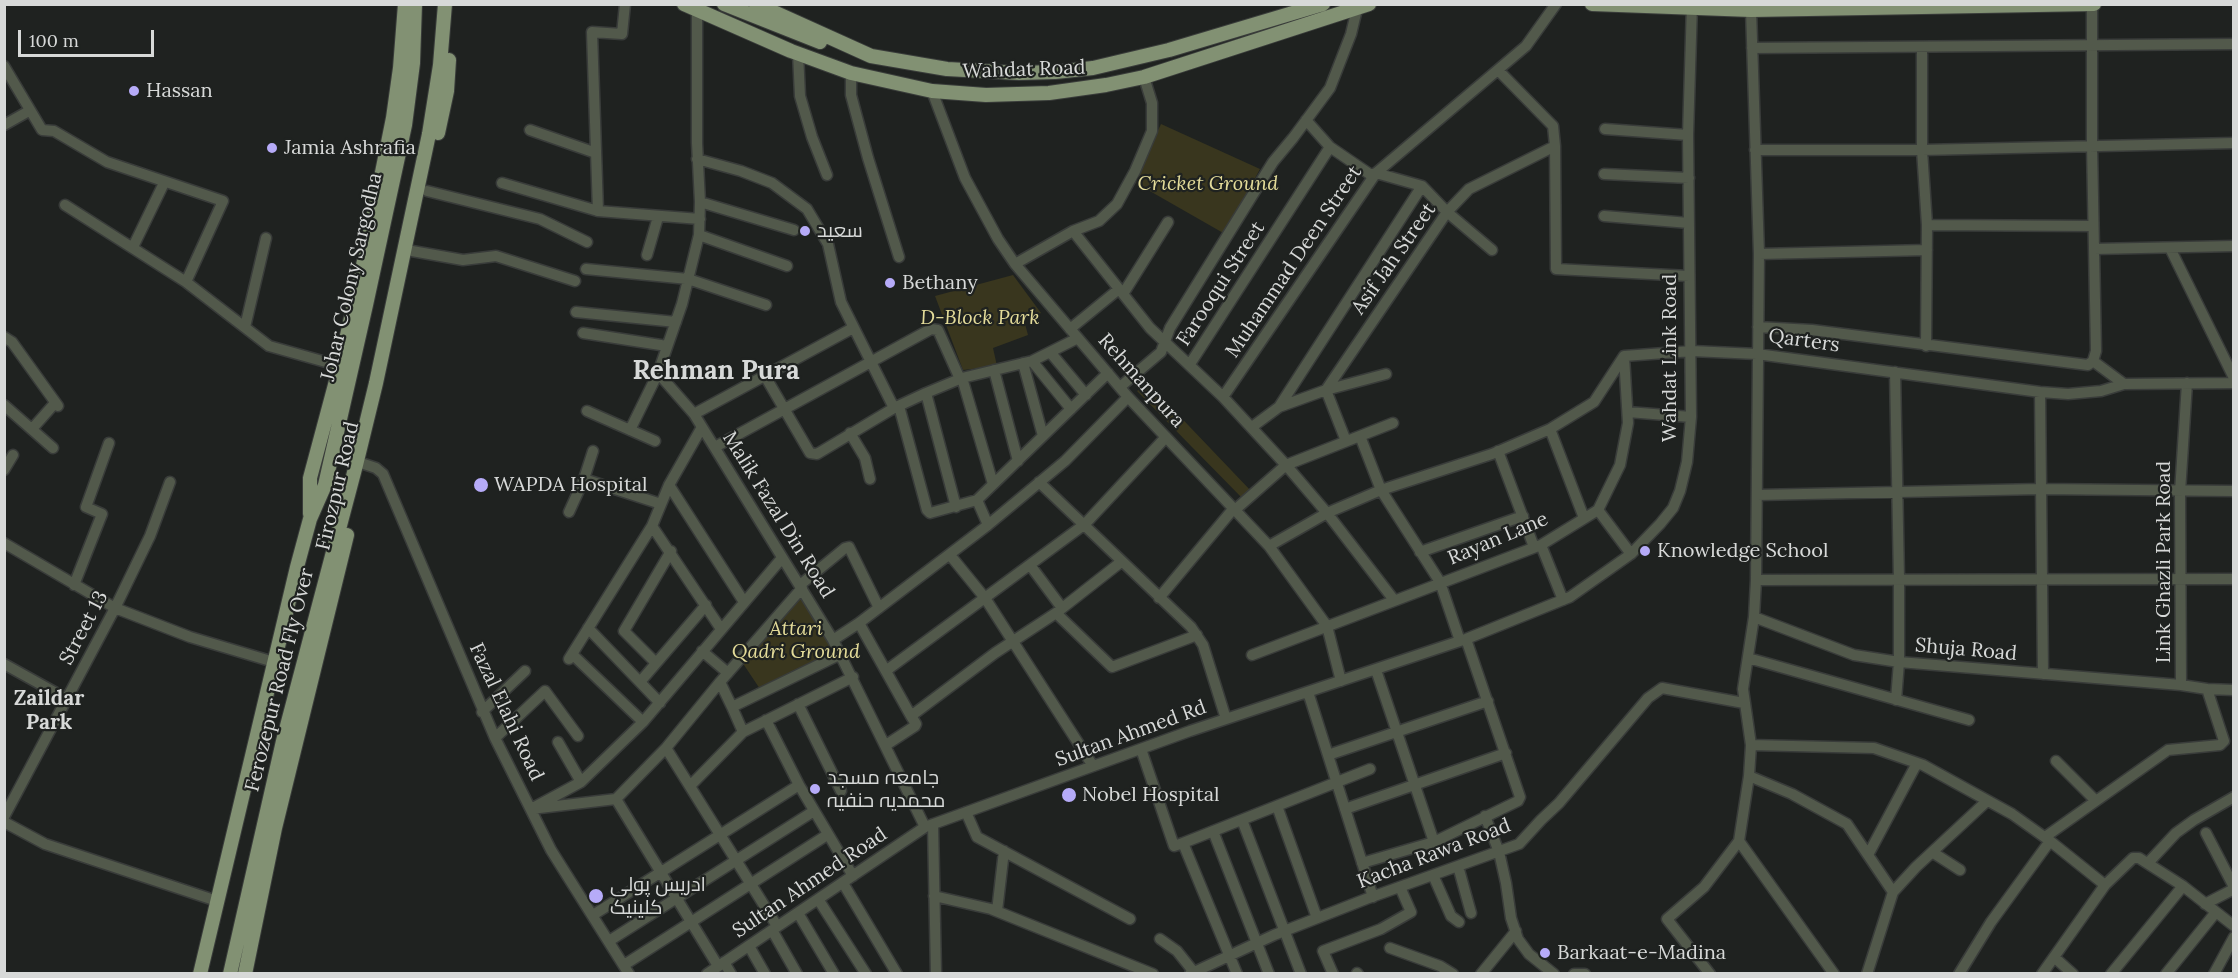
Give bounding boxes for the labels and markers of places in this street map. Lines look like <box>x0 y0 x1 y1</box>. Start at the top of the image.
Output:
place label: Hassan <box>146 79 213 103</box>
marker: Hassan <box>127 84 141 98</box>
place label: Jamia Ashrafia <box>284 136 416 160</box>
marker: Jamia Ashrafia <box>265 141 279 155</box>
place label: سعید <box>817 219 863 243</box>
marker: سعید <box>798 224 812 238</box>
place label: Bethany <box>902 271 978 295</box>
marker: Bethany <box>883 276 897 290</box>
place label: WAPDA Hospital <box>494 473 647 497</box>
marker: WAPDA Hospital <box>472 476 490 494</box>
place label: Knowledge School <box>1657 539 1828 563</box>
marker: Knowledge School <box>1638 544 1652 558</box>
place label: جامعہ مسجد محمدیہ حنفیہ <box>827 766 945 813</box>
marker: جامعہ مسجد محمدیہ حنفیہ <box>808 782 822 796</box>
place label: Nobel Hospital <box>1082 783 1219 807</box>
marker: Nobel Hospital <box>1060 786 1078 804</box>
place label: ادریس پولی کلینیک <box>610 873 706 920</box>
marker: ادریس پولی کلینیک <box>587 887 605 905</box>
place label: Barkaat-e-Madina <box>1557 941 1726 965</box>
marker: Barkaat-e-Madina <box>1538 946 1552 960</box>

